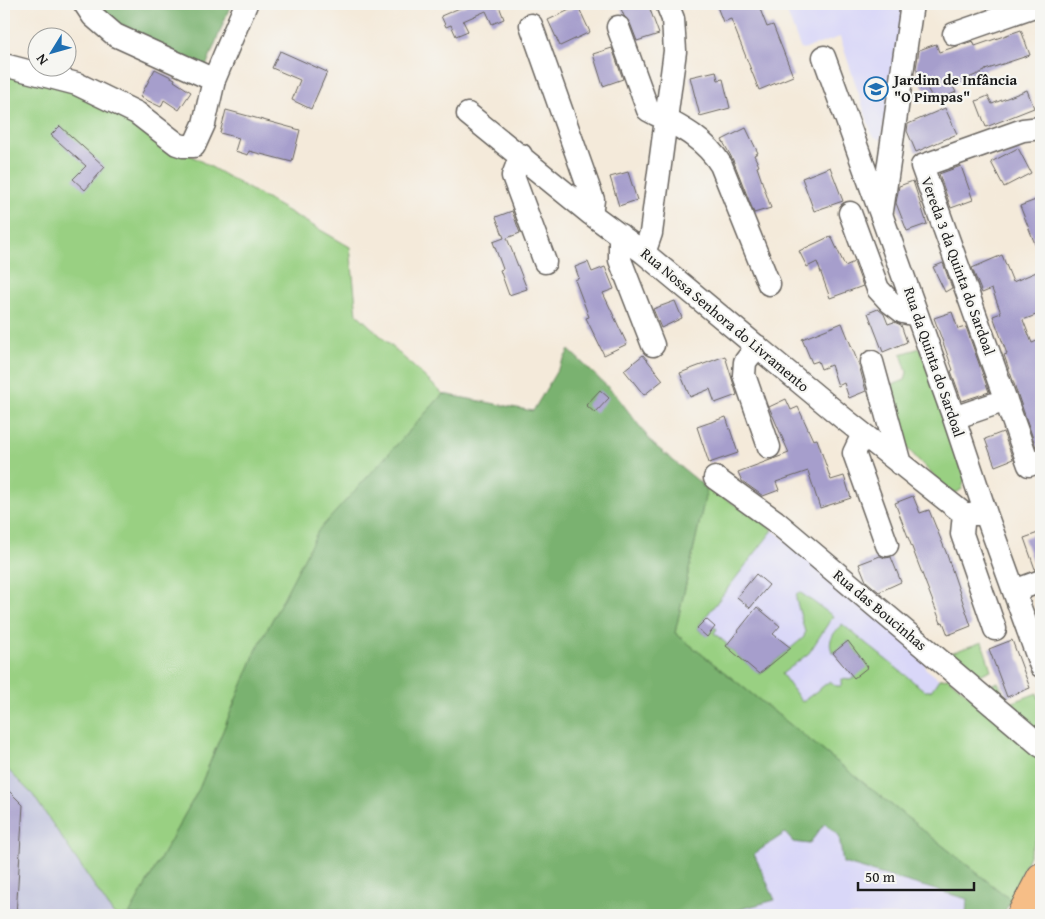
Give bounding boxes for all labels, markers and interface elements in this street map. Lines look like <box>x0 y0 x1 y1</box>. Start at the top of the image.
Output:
north arrow <box>28 28 78 78</box>
text: N <box>30 50 52 70</box>
place label: Jardim de Infância "O Pimpas" <box>891 69 1018 107</box>
school or university icon: Jardim de Infância "O Pimpas" <box>863 76 889 102</box>
street label: Vereda 3 da Quinta do Sardoal <box>916 174 1001 358</box>
street label: Rua Nossa Senhora do Livramento <box>637 243 814 397</box>
street label: Rua da Quinta do Sardoal <box>899 284 970 440</box>
street label: Rua das Boucinhas <box>829 564 932 655</box>
scale bar <box>858 859 974 891</box>
text: 50 m <box>865 866 896 887</box>

